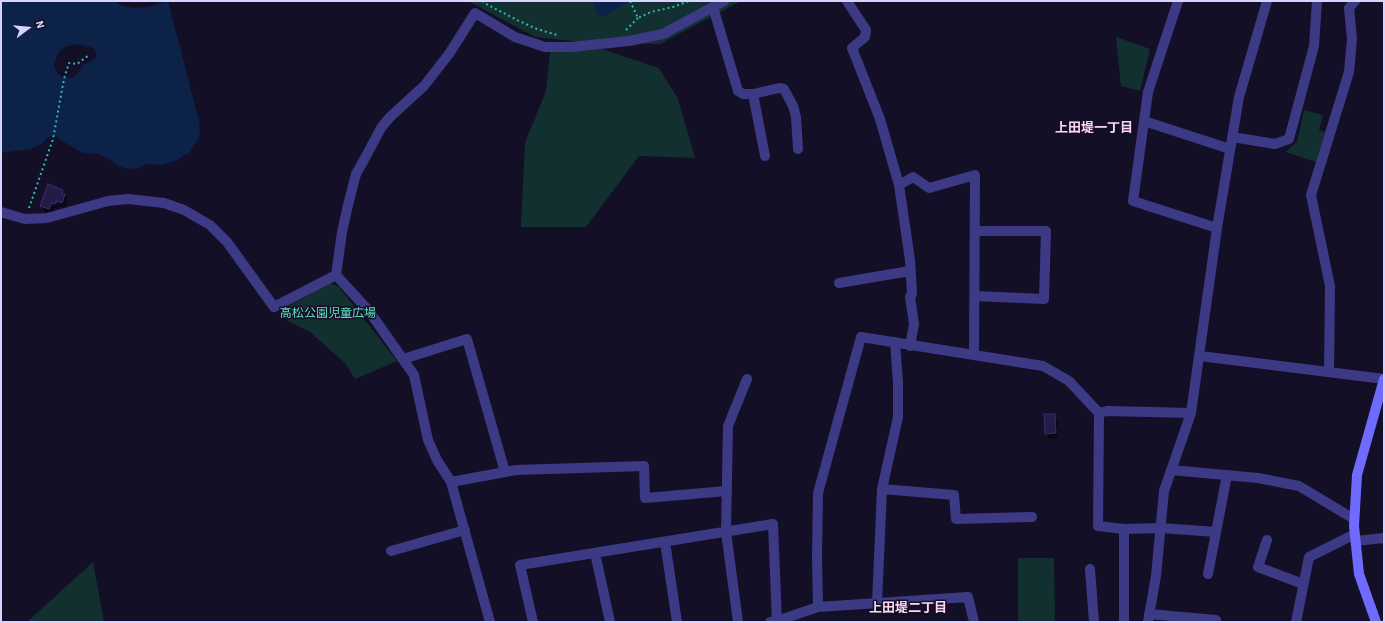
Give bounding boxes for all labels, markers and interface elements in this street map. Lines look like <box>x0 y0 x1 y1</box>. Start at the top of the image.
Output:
north arrow <box>8 8 48 48</box>
text: N <box>32 19 48 30</box>
district label: 上田堤一丁目 <box>1055 121 1133 137</box>
park label: 高松公園児童広場 <box>280 307 376 321</box>
district label: 上田堤二丁目 <box>869 601 947 617</box>

